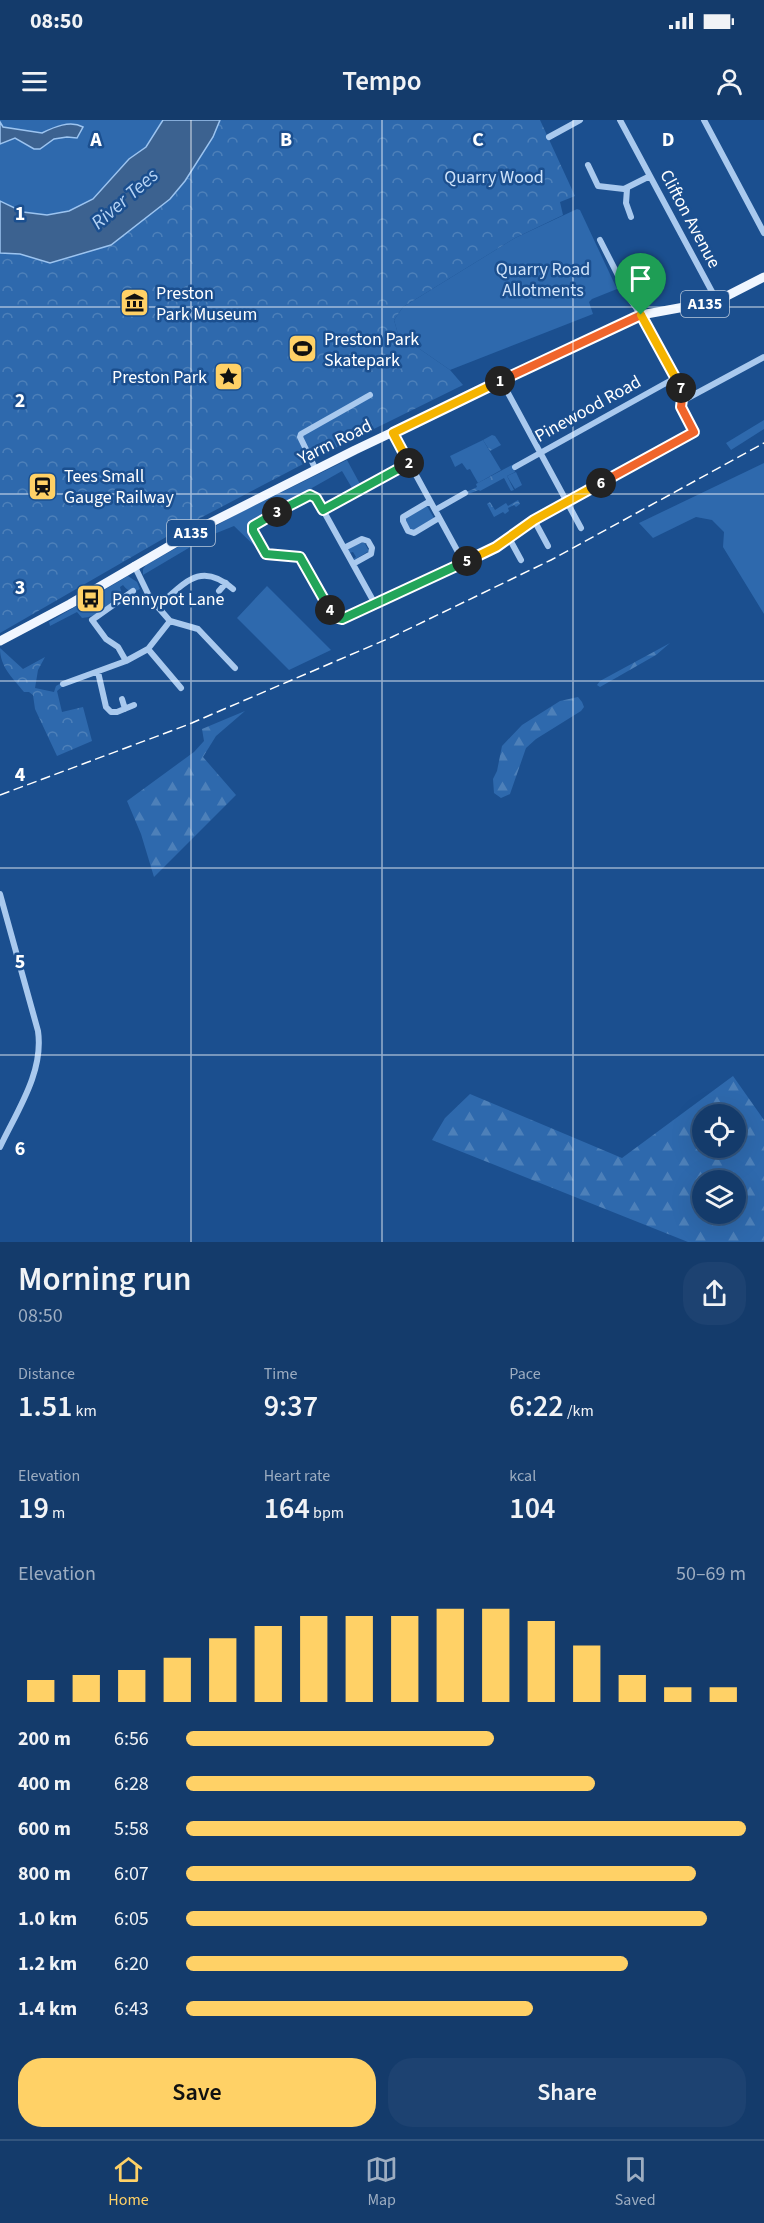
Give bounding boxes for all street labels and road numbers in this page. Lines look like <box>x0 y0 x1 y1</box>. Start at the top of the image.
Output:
street label: Clifton Avenue <box>654 165 727 273</box>
road number: A135 <box>681 291 729 317</box>
street label: Pinewood Road <box>530 369 646 449</box>
street label: Yarm Road <box>293 413 376 471</box>
road number: A135 <box>167 520 215 546</box>

